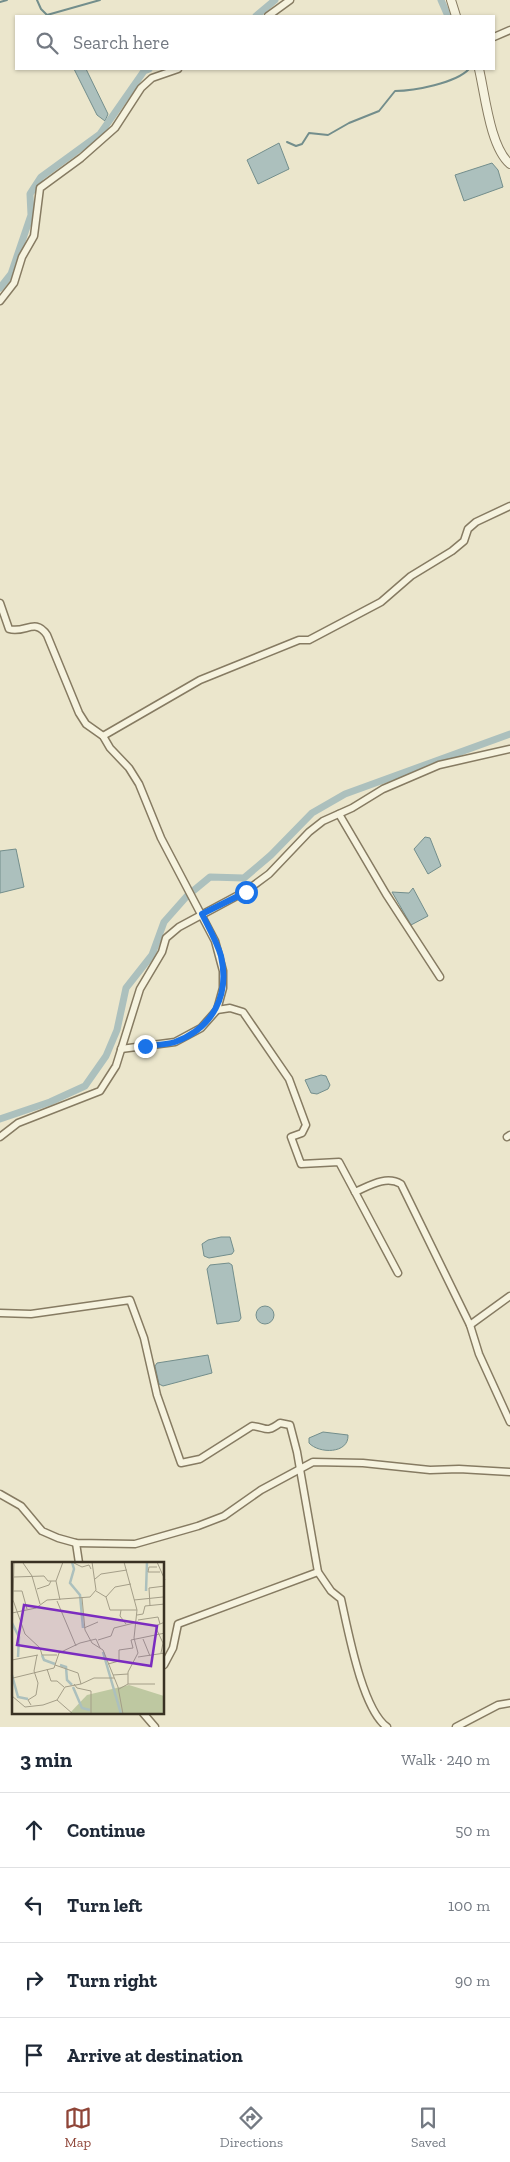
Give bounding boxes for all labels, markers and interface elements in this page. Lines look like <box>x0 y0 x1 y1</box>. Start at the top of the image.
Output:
search box <box>15 15 495 70</box>
icon: search <box>33 29 61 57</box>
text: Search here <box>73 31 169 54</box>
route start <box>235 881 258 904</box>
route end <box>134 1035 157 1058</box>
inset map <box>12 1562 165 1714</box>
text: 3 min <box>20 1747 72 1772</box>
text: Walk · 240 m <box>401 1750 490 1769</box>
icon: ahead <box>20 1816 48 1844</box>
text: Continue <box>67 1819 145 1842</box>
text: 50 m <box>455 1821 490 1840</box>
icon: left <box>20 1891 48 1919</box>
text: Turn left <box>67 1894 142 1917</box>
text: 100 m <box>448 1896 490 1915</box>
icon: right <box>20 1966 48 1994</box>
text: Turn right <box>67 1969 157 1992</box>
text: 90 m <box>455 1971 490 1990</box>
icon: arrive <box>20 2041 48 2069</box>
text: Arrive at destination <box>67 2044 243 2067</box>
tab: Map <box>64 2104 92 2151</box>
tab: Directions <box>220 2104 283 2151</box>
tab: Saved <box>411 2104 446 2151</box>

